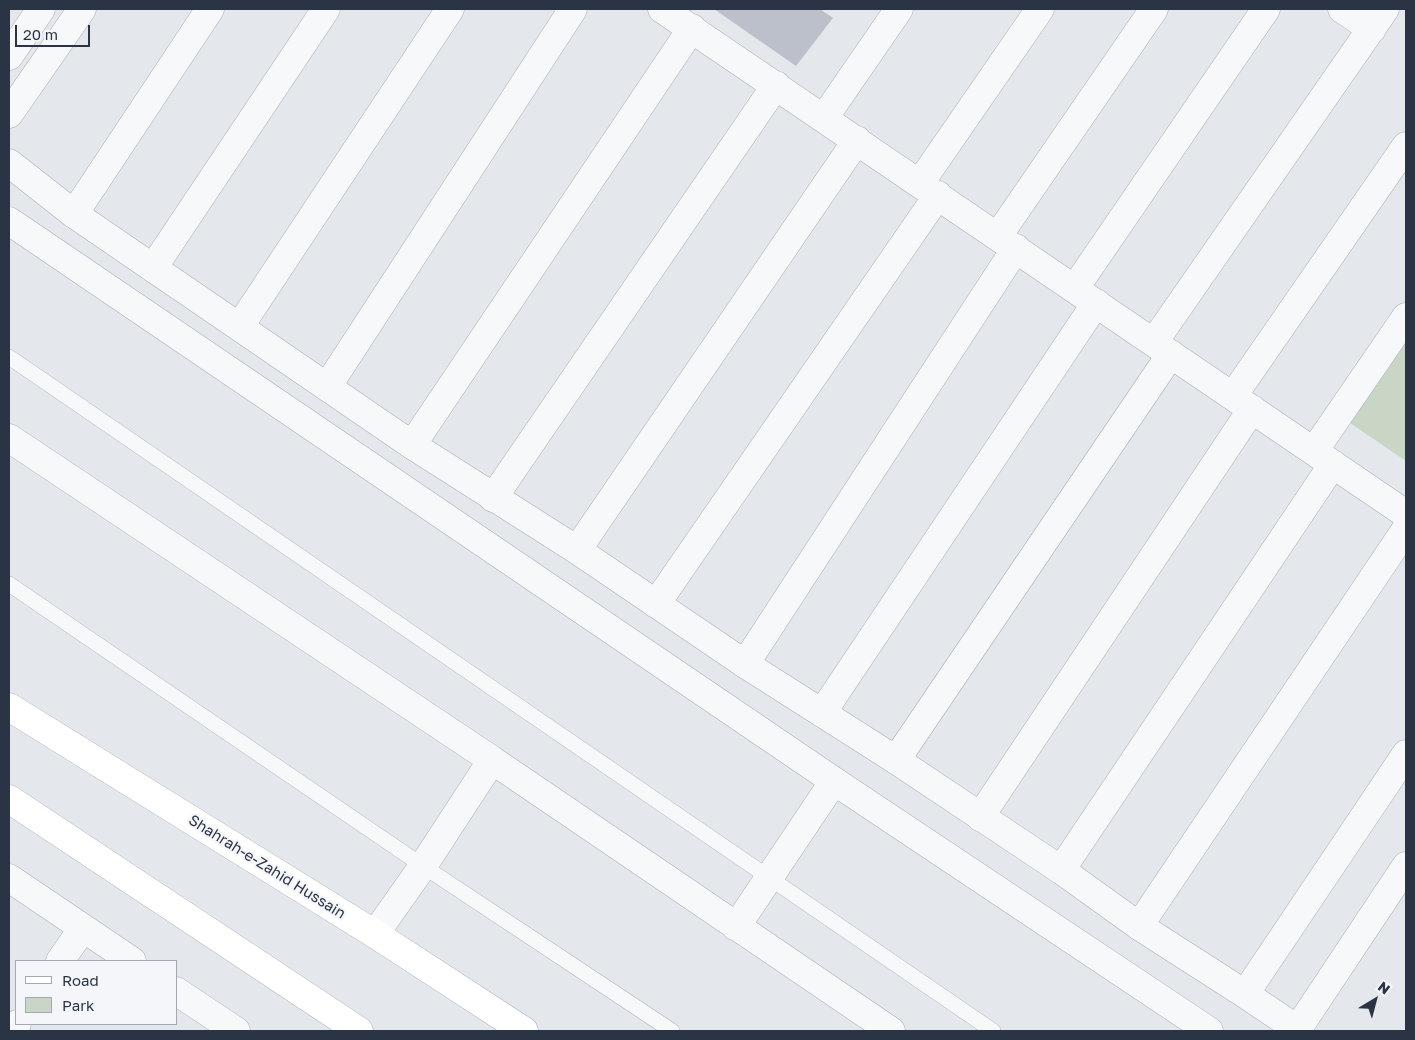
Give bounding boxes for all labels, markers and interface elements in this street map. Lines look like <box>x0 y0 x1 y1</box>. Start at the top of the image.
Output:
scale bar <box>18 15 92 47</box>
text: 20 m <box>23 25 58 43</box>
street label: Shahrah-e-Zahid Hussain <box>185 811 349 923</box>
legend <box>15 960 178 1025</box>
text: Road <box>62 971 99 989</box>
north arrow <box>1350 975 1400 1025</box>
text: N <box>1375 978 1394 998</box>
text: Park <box>62 996 94 1014</box>

